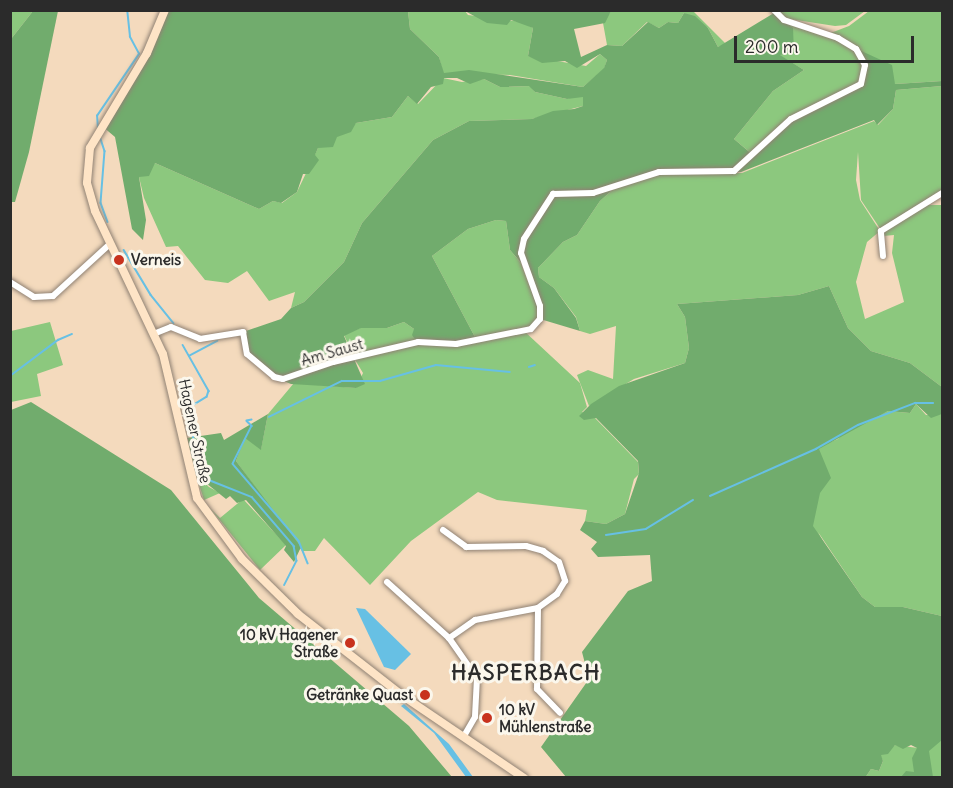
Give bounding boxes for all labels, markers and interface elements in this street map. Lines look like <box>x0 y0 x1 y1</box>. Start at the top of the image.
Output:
scale bar <box>737 24 917 62</box>
text: 200 m <box>745 35 799 58</box>
place label: Verneis <box>131 251 181 269</box>
marker: Verneis <box>112 253 126 267</box>
street label: Am Saust <box>299 335 365 369</box>
street label: Hagener Straße <box>175 377 215 485</box>
place label: 10 kV Hagener Straße <box>240 625 338 660</box>
marker: 10 kV Hagener Straße <box>343 636 357 650</box>
district label: HASPERBACH <box>451 660 601 686</box>
place label: Getränke Quast <box>306 686 413 704</box>
marker: Getränke Quast <box>418 688 432 702</box>
place label: 10 kV Mühlenstraße <box>499 700 591 735</box>
marker: 10 kV Mühlenstraße <box>480 711 494 725</box>

